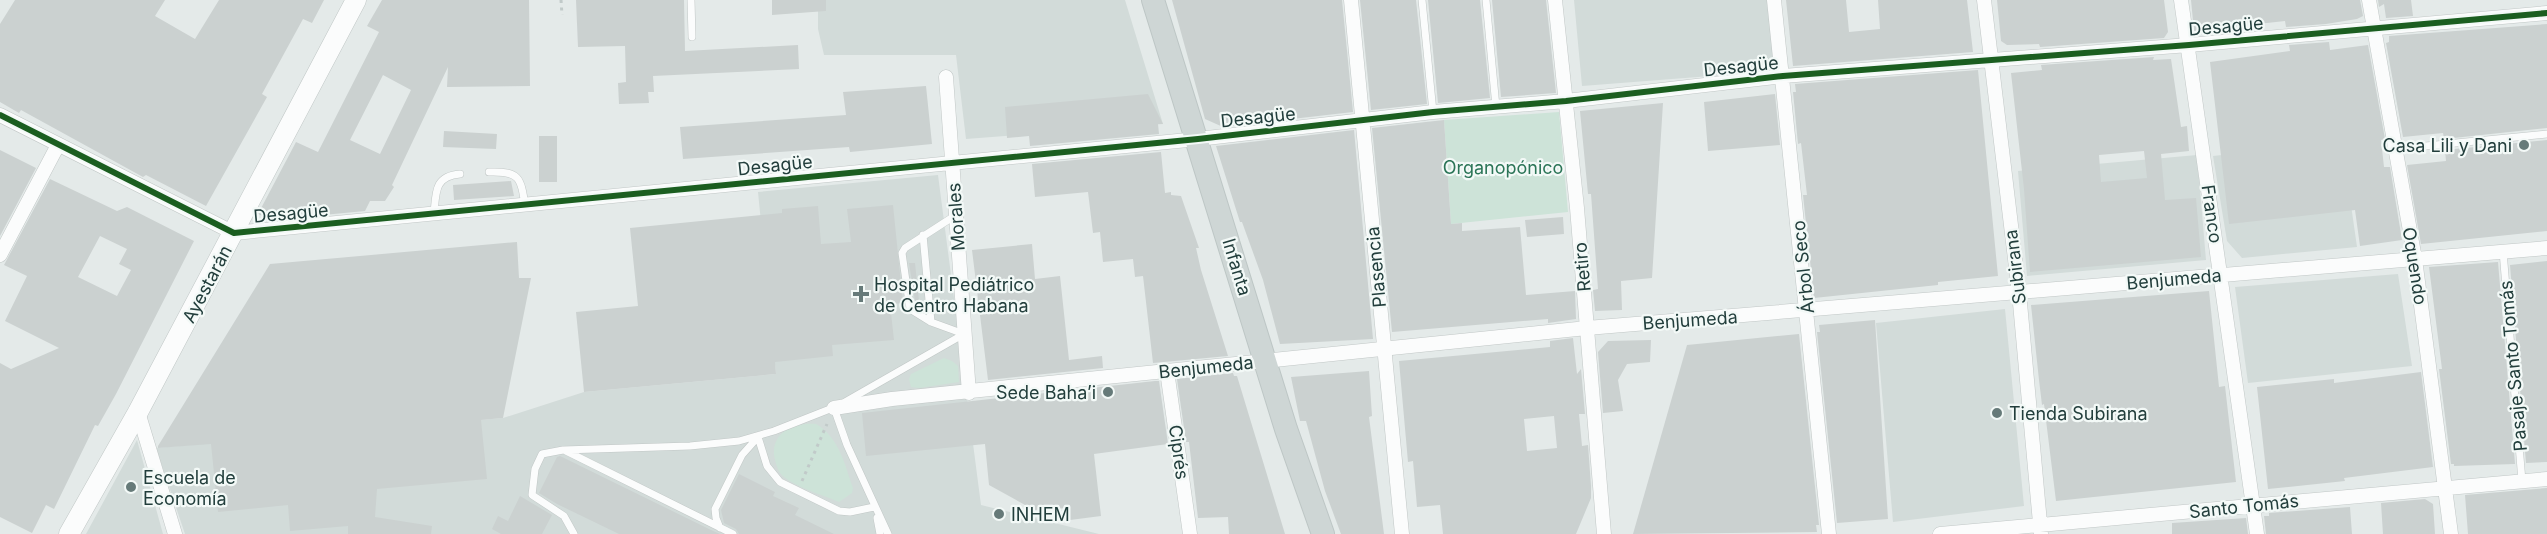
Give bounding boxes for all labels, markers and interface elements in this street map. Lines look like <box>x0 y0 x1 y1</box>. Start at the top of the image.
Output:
street label: Desagüe <box>2188 12 2264 40</box>
street label: Desagüe <box>1702 52 1780 80</box>
street label: Desagüe <box>1219 103 1297 131</box>
place label: Casa Lili y Dani <box>2382 135 2512 156</box>
marker: Casa Lili y Dani <box>2517 138 2531 152</box>
street label: Desagüe <box>736 151 814 179</box>
park label: Organopónico <box>1443 157 1563 178</box>
street label: Morales <box>943 182 969 252</box>
street label: Franco <box>2198 183 2226 245</box>
street label: Desagüe <box>253 199 329 227</box>
street label: Árbol Seco <box>1787 219 1818 315</box>
street label: Plasencia <box>1362 226 1390 308</box>
street label: Oquendo <box>2398 226 2432 306</box>
street label: Subirana <box>2000 228 2030 306</box>
street label: Infanta <box>1218 236 1256 298</box>
street label: Ayestarán <box>178 242 236 326</box>
street label: Retiro <box>1569 242 1595 292</box>
street label: Benjumeda <box>2126 264 2222 294</box>
place label: Hospital Pediátrico de Centro Habana <box>874 274 1034 316</box>
street label: Pasaje Santo Tomás <box>2495 280 2531 452</box>
marker: Hospital Pediátrico de Centro Habana <box>852 285 870 303</box>
street label: Benjumeda <box>1642 306 1738 334</box>
street label: Benjumeda <box>1158 352 1254 382</box>
place label: Sede Baha’i <box>996 382 1096 403</box>
marker: Sede Baha’i <box>1101 385 1115 399</box>
place label: Tienda Subirana <box>2009 403 2148 424</box>
marker: Tienda Subirana <box>1990 406 2004 420</box>
street label: Ciprés <box>1165 423 1193 481</box>
place label: Escuela de Economía <box>143 467 236 509</box>
marker: Escuela de Economía <box>124 480 138 494</box>
street label: Santo Tomás <box>2188 490 2300 522</box>
place label: INHEM <box>1011 504 1070 525</box>
marker: INHEM <box>992 507 1006 521</box>

